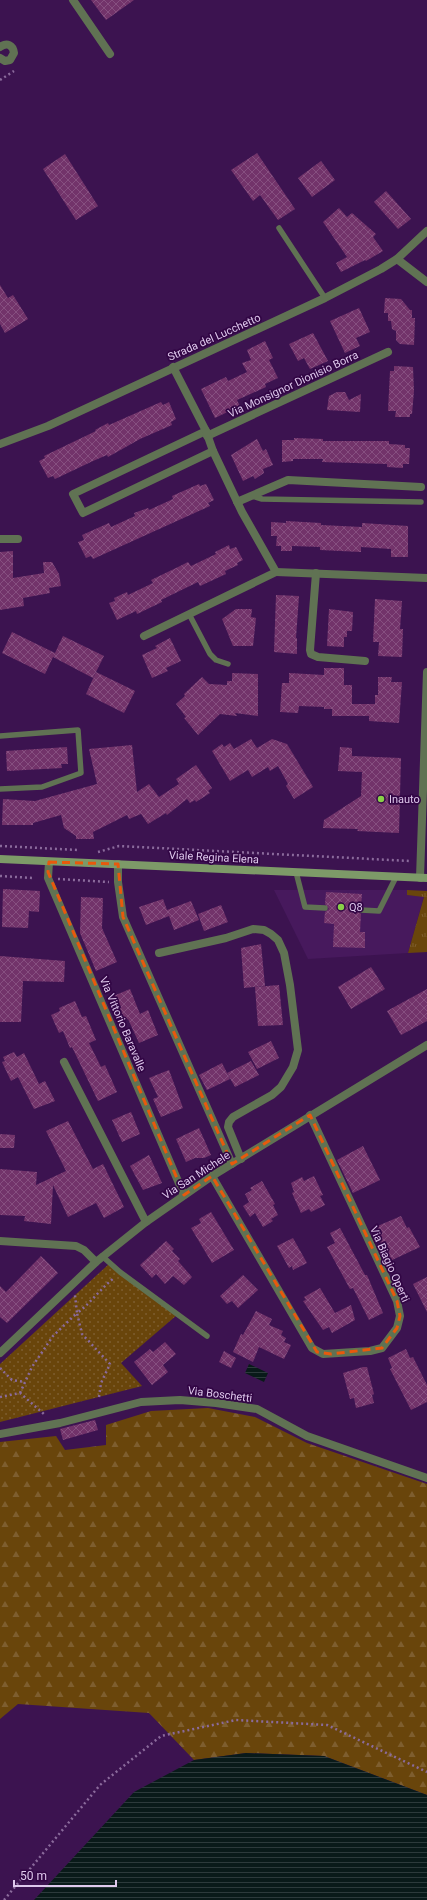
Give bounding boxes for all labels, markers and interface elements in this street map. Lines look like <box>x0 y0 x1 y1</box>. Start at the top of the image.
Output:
street label: Strada del Lucchetto <box>166 311 263 364</box>
street label: Via Monsignor Dionisio Borra <box>226 348 360 420</box>
place label: Inauto <box>389 793 420 806</box>
marker: Inauto <box>376 794 386 804</box>
street label: Viale Regina Elena <box>169 849 259 866</box>
place label: Q8 <box>349 901 363 914</box>
marker: Q8 <box>336 902 346 912</box>
street label: Via Vittorio Baravalle <box>97 975 148 1074</box>
street label: Via San Michele <box>160 1149 233 1202</box>
street label: Via Biagio Operti <box>367 1224 412 1304</box>
street label: Via Boschetti <box>187 1384 253 1405</box>
scale bar <box>14 1862 116 1888</box>
text: 50 m <box>20 1869 47 1883</box>

